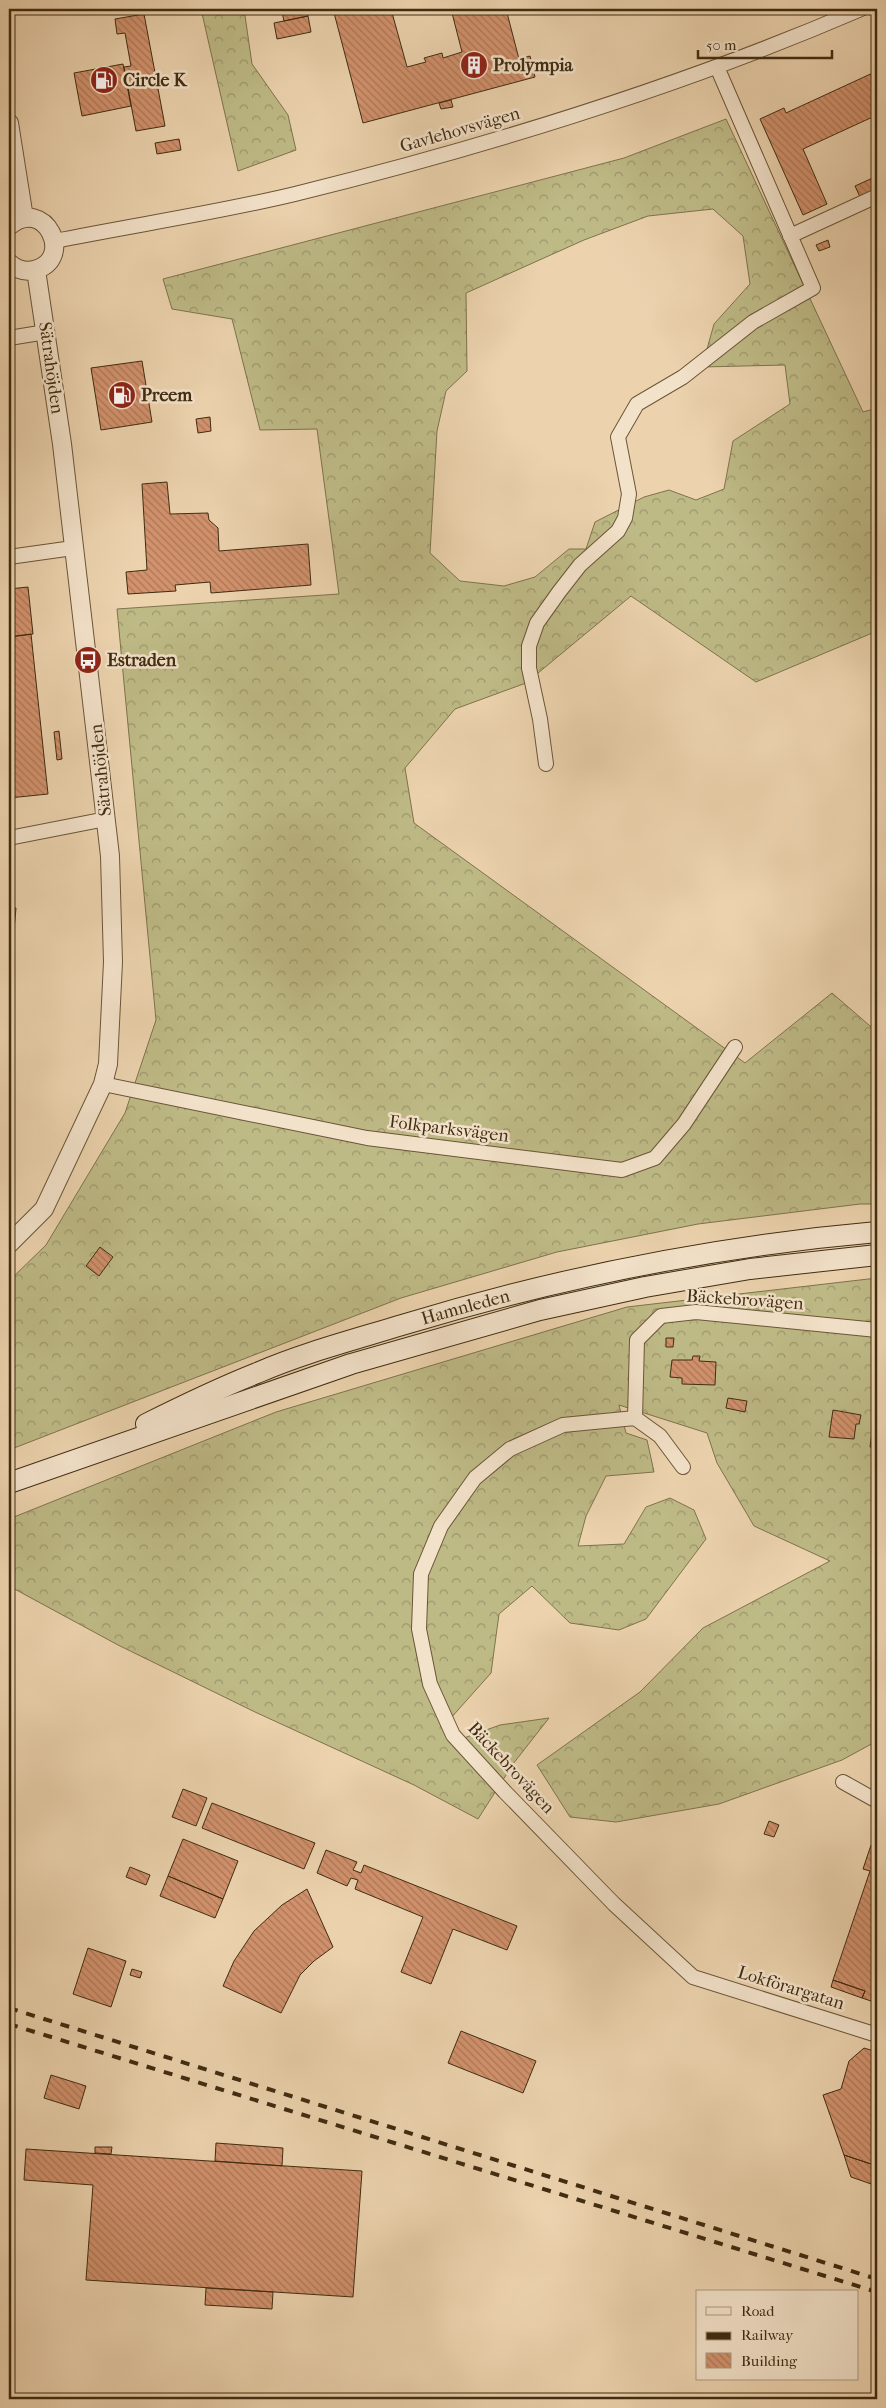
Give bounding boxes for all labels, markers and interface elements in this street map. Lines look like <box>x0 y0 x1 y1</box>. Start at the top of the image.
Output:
scale bar <box>698 28 832 60</box>
text: 50 m <box>706 36 737 54</box>
building icon: Prolympia <box>459 50 489 80</box>
place label: Prolympia <box>493 55 573 76</box>
fuel station icon: Circle K <box>89 65 119 95</box>
place label: Circle K <box>123 70 188 91</box>
street label: Gavlehovsvägen <box>398 103 523 157</box>
street label: Sätrahöjden <box>34 321 68 416</box>
fuel station icon: Preem <box>107 380 137 410</box>
place label: Preem <box>141 385 193 406</box>
bus stop icon: Estraden <box>73 645 103 675</box>
place label: Estraden <box>107 650 177 671</box>
street label: Sätrahöjden <box>86 722 116 817</box>
street label: Folkparksvägen <box>388 1111 511 1147</box>
street label: Hamnleden <box>419 1285 512 1329</box>
street label: Bäckebrovägen <box>686 1285 805 1315</box>
street label: Bäckebrovägen <box>463 1718 559 1819</box>
street label: Lokförargatan <box>735 1962 848 2014</box>
legend <box>696 2290 858 2380</box>
text: Road <box>741 2302 775 2320</box>
text: Railway <box>741 2326 794 2344</box>
text: Building <box>741 2352 798 2370</box>

